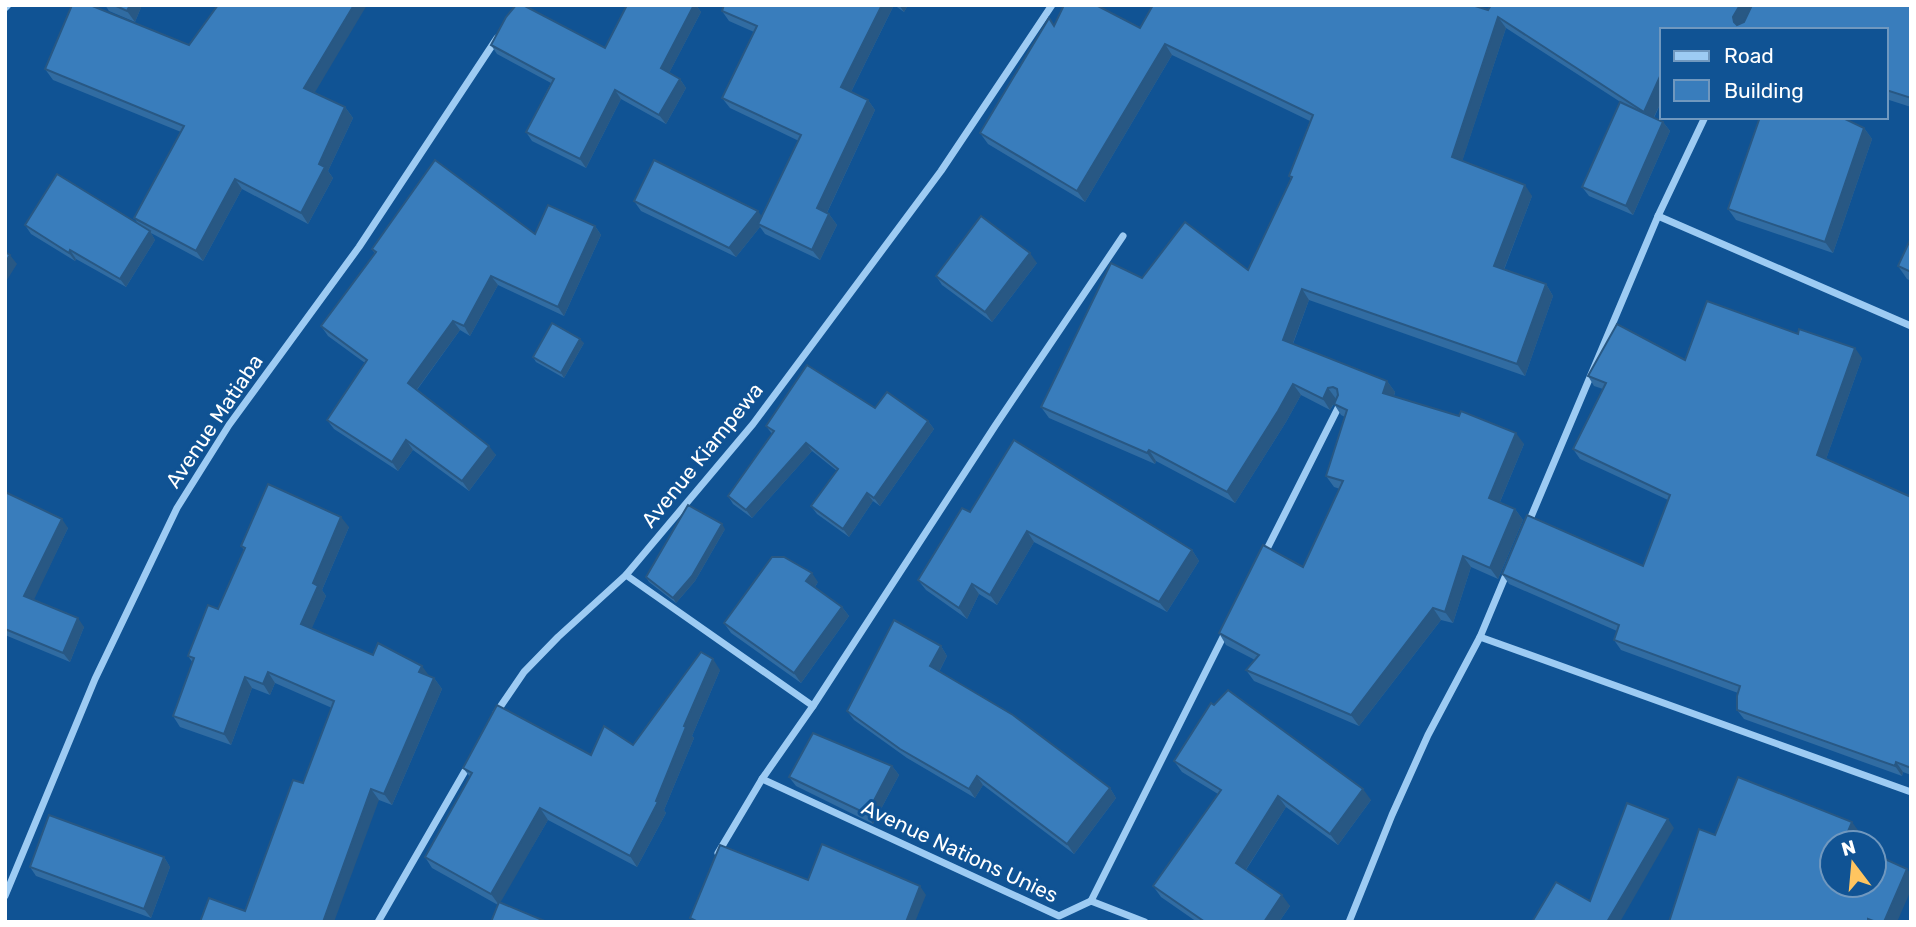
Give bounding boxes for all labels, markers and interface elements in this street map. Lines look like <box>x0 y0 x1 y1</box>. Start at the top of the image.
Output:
legend <box>1660 28 1888 119</box>
text: Road <box>1724 43 1774 68</box>
text: Building <box>1724 78 1804 103</box>
street label: Avenue Matiaba <box>160 349 268 493</box>
street label: Avenue Kiampewa <box>636 378 768 532</box>
street label: Avenue Nations Unies <box>858 795 1062 907</box>
north arrow <box>1818 829 1888 899</box>
text: N <box>1839 835 1858 861</box>

